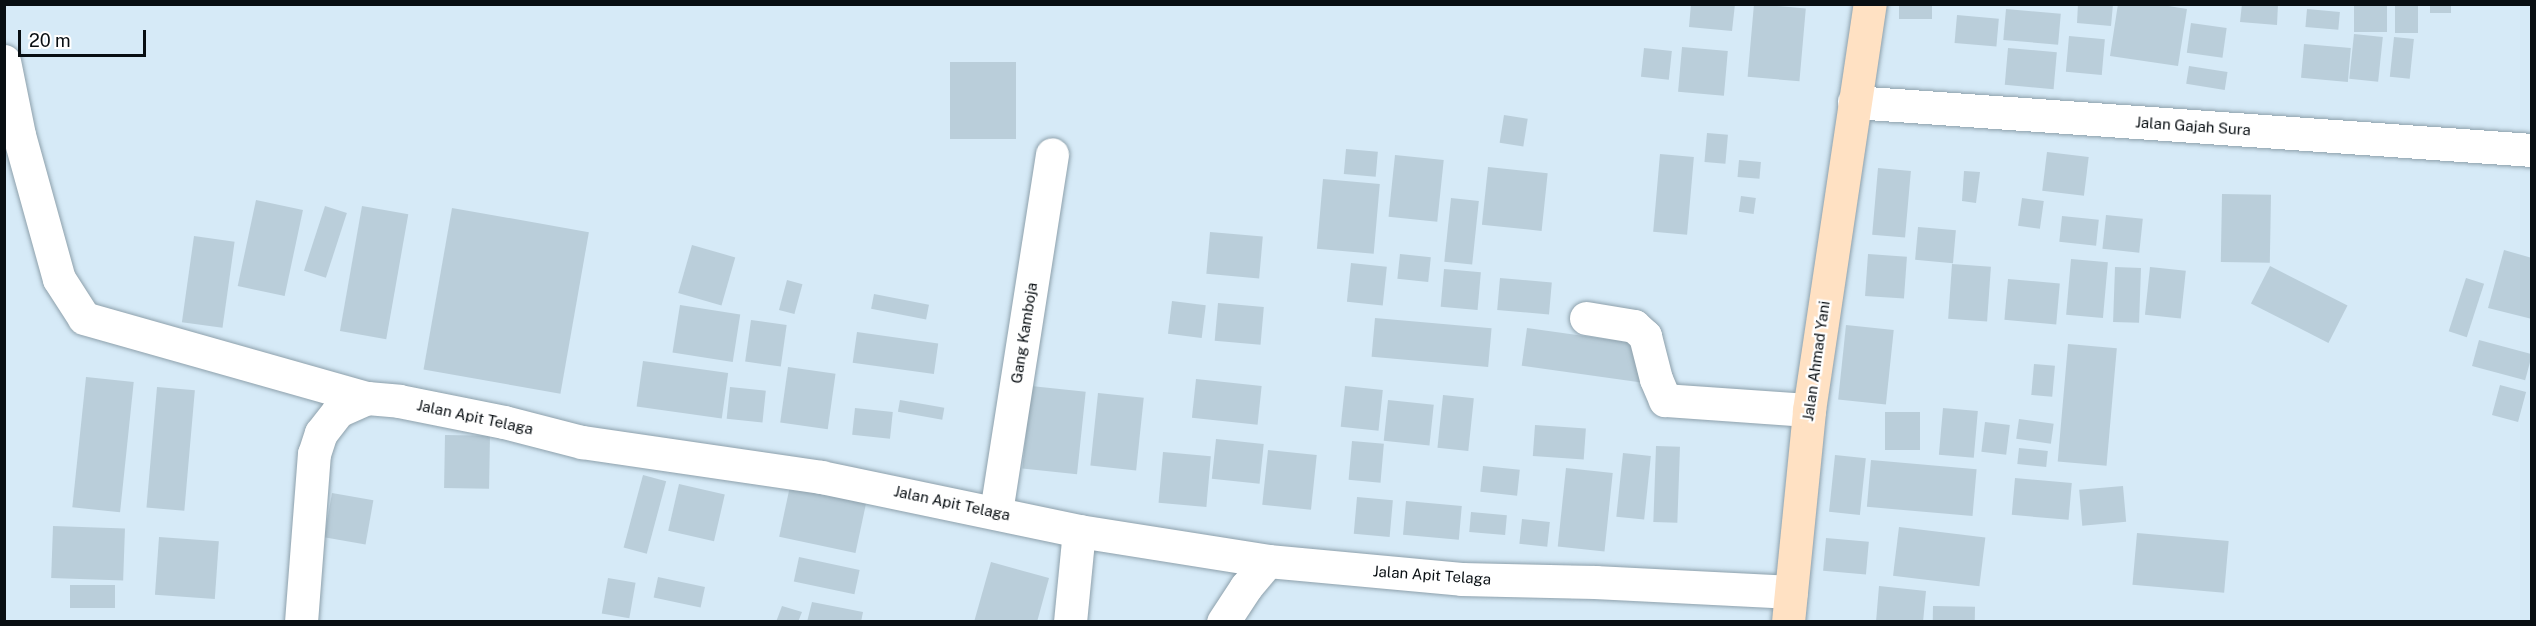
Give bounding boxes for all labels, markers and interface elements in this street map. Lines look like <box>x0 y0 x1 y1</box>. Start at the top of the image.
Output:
scale bar <box>21 18 148 56</box>
text: 20 m <box>29 30 71 51</box>
street label: Jalan Gajah Sura <box>2135 113 2251 139</box>
street label: Gang Kamboja <box>1007 281 1041 385</box>
street label: Jalan Ahmad Yani <box>1799 300 1833 422</box>
street label: Jalan Apit Telaga <box>415 396 535 438</box>
street label: Jalan Apit Telaga <box>892 482 1012 524</box>
street label: Jalan Apit Telaga <box>1372 562 1492 588</box>

